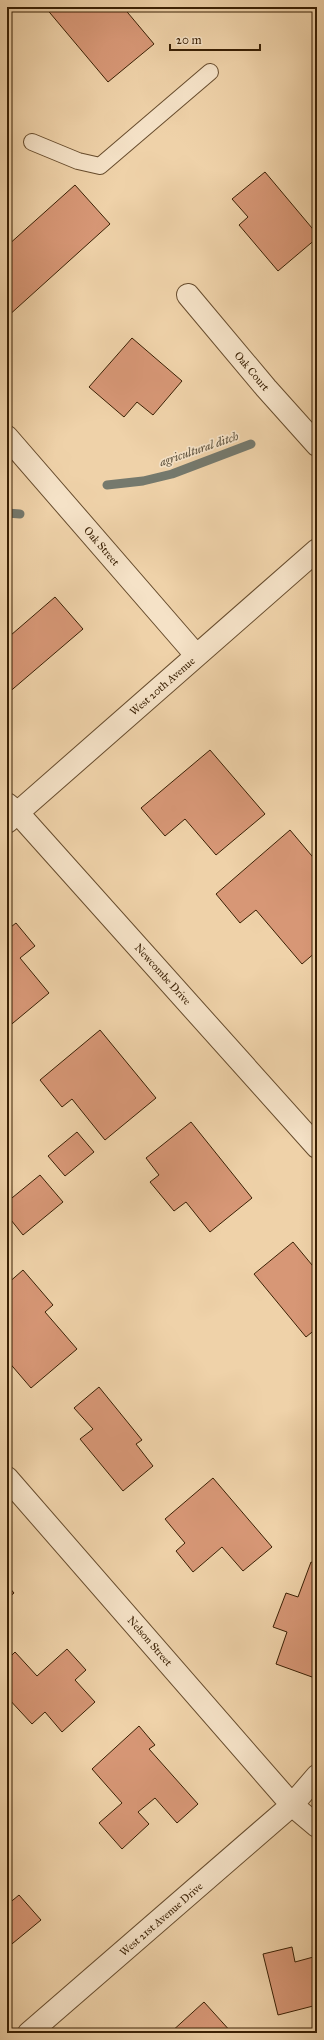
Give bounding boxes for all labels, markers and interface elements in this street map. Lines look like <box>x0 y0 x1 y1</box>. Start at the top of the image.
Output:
scale bar <box>170 26 260 52</box>
text: 20 m <box>176 33 202 47</box>
street label: Oak Court <box>231 349 272 394</box>
water label: agricultural ditch <box>157 429 240 469</box>
street label: Oak Street <box>81 524 122 569</box>
street label: West 20th Avenue <box>127 654 198 718</box>
street label: Newcombe Drive <box>132 941 194 1008</box>
street label: Nelson Street <box>124 1614 175 1669</box>
street label: West 21st Avenue Drive <box>117 1880 206 1959</box>

